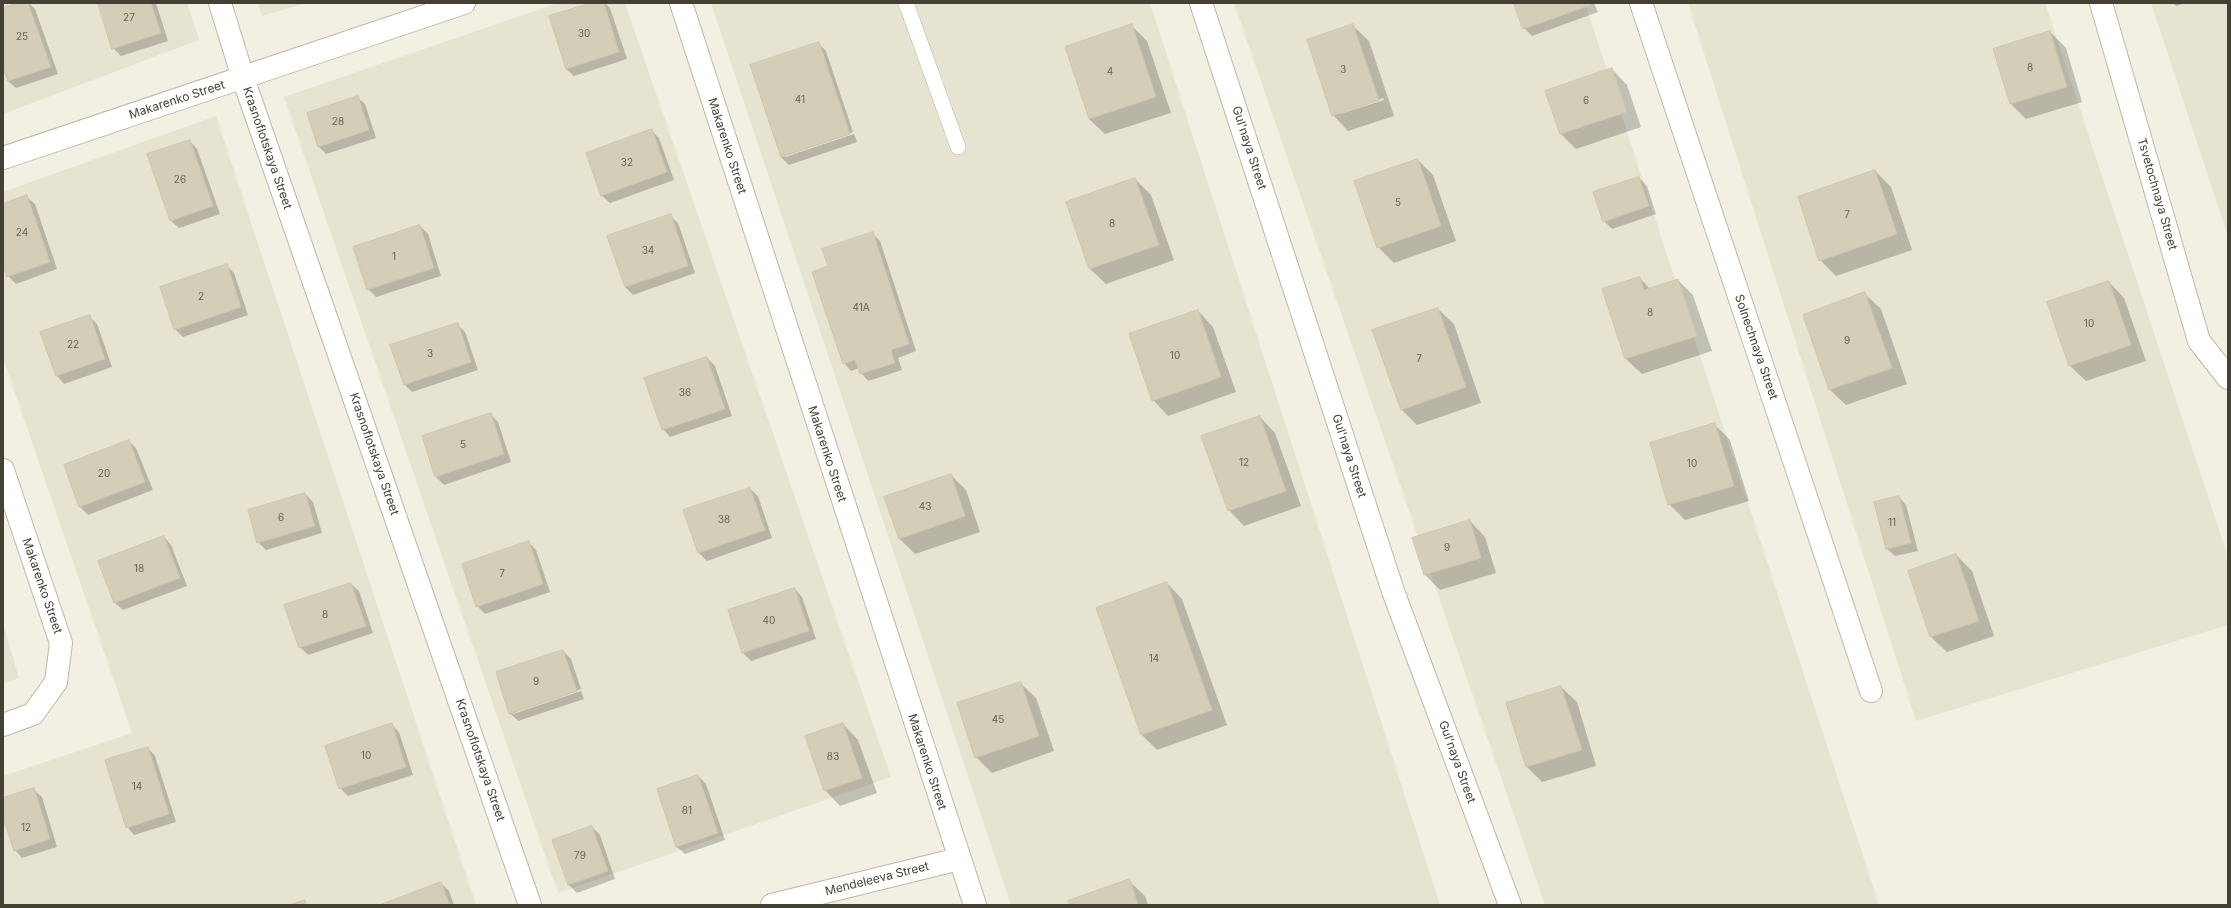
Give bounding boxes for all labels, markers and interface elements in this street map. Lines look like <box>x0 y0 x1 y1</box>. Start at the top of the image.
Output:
house number: 27 <box>123 12 135 24</box>
house number: 30 <box>578 28 590 40</box>
house number: 25 <box>16 31 28 43</box>
house number: 8 <box>2027 62 2033 74</box>
house number: 3 <box>1340 64 1346 76</box>
house number: 4 <box>1107 66 1113 78</box>
street label: Makarenko Street <box>127 78 227 122</box>
street label: Krasnoflotskaya Street <box>239 85 295 211</box>
house number: 41 <box>795 94 805 106</box>
house number: 6 <box>1583 95 1589 107</box>
street label: Makarenko Street <box>705 96 749 196</box>
street label: Gul'naya Street <box>1229 104 1269 192</box>
house number: 28 <box>332 116 344 128</box>
street label: Tsvetochnaya Street <box>2134 136 2180 252</box>
house number: 32 <box>621 157 633 169</box>
house number: 26 <box>174 174 186 186</box>
house number: 5 <box>1395 197 1401 209</box>
house number: 7 <box>1844 209 1850 221</box>
house number: 8 <box>1109 218 1115 230</box>
house number: 24 <box>16 227 28 239</box>
house number: 34 <box>642 245 654 257</box>
house number: 1 <box>392 251 396 263</box>
house number: 2 <box>198 291 204 303</box>
street label: Solnechnaya Street <box>1731 293 1781 401</box>
house number: 41А <box>852 302 870 314</box>
house number: 8 <box>1647 307 1653 319</box>
house number: 10 <box>2084 318 2094 330</box>
house number: 9 <box>1844 335 1850 347</box>
house number: 22 <box>67 339 79 351</box>
house number: 3 <box>427 348 433 360</box>
house number: 10 <box>1170 350 1180 362</box>
house number: 7 <box>1416 353 1422 365</box>
house number: 36 <box>679 387 691 399</box>
street label: Krasnoflotskaya Street <box>346 391 402 517</box>
street label: Makarenko Street <box>805 404 849 504</box>
street label: Gul'naya Street <box>1329 412 1369 500</box>
house number: 5 <box>460 439 466 451</box>
house number: 12 <box>1239 457 1249 469</box>
house number: 10 <box>1687 458 1697 470</box>
house number: 20 <box>98 468 110 480</box>
house number: 43 <box>919 501 931 513</box>
house number: 6 <box>278 512 284 524</box>
house number: 38 <box>718 514 730 526</box>
house number: 11 <box>1888 517 1896 529</box>
street label: Makarenko Street <box>19 536 65 636</box>
house number: 9 <box>1444 542 1450 554</box>
house number: 18 <box>134 563 144 575</box>
house number: 7 <box>499 568 505 580</box>
house number: 8 <box>322 609 328 621</box>
house number: 40 <box>763 615 775 627</box>
house number: 14 <box>1149 653 1159 665</box>
house number: 9 <box>533 676 539 688</box>
street label: Krasnoflotskaya Street <box>452 697 508 823</box>
street label: Makarenko Street <box>905 712 949 812</box>
house number: 45 <box>992 714 1004 726</box>
street label: Gul'naya Street <box>1435 719 1479 805</box>
house number: 10 <box>361 750 371 762</box>
house number: 83 <box>827 751 839 763</box>
house number: 14 <box>132 781 142 793</box>
house number: 81 <box>682 805 692 817</box>
house number: 12 <box>21 822 31 834</box>
house number: 79 <box>574 850 586 862</box>
street label: Mendeleeva Street <box>824 859 930 899</box>

